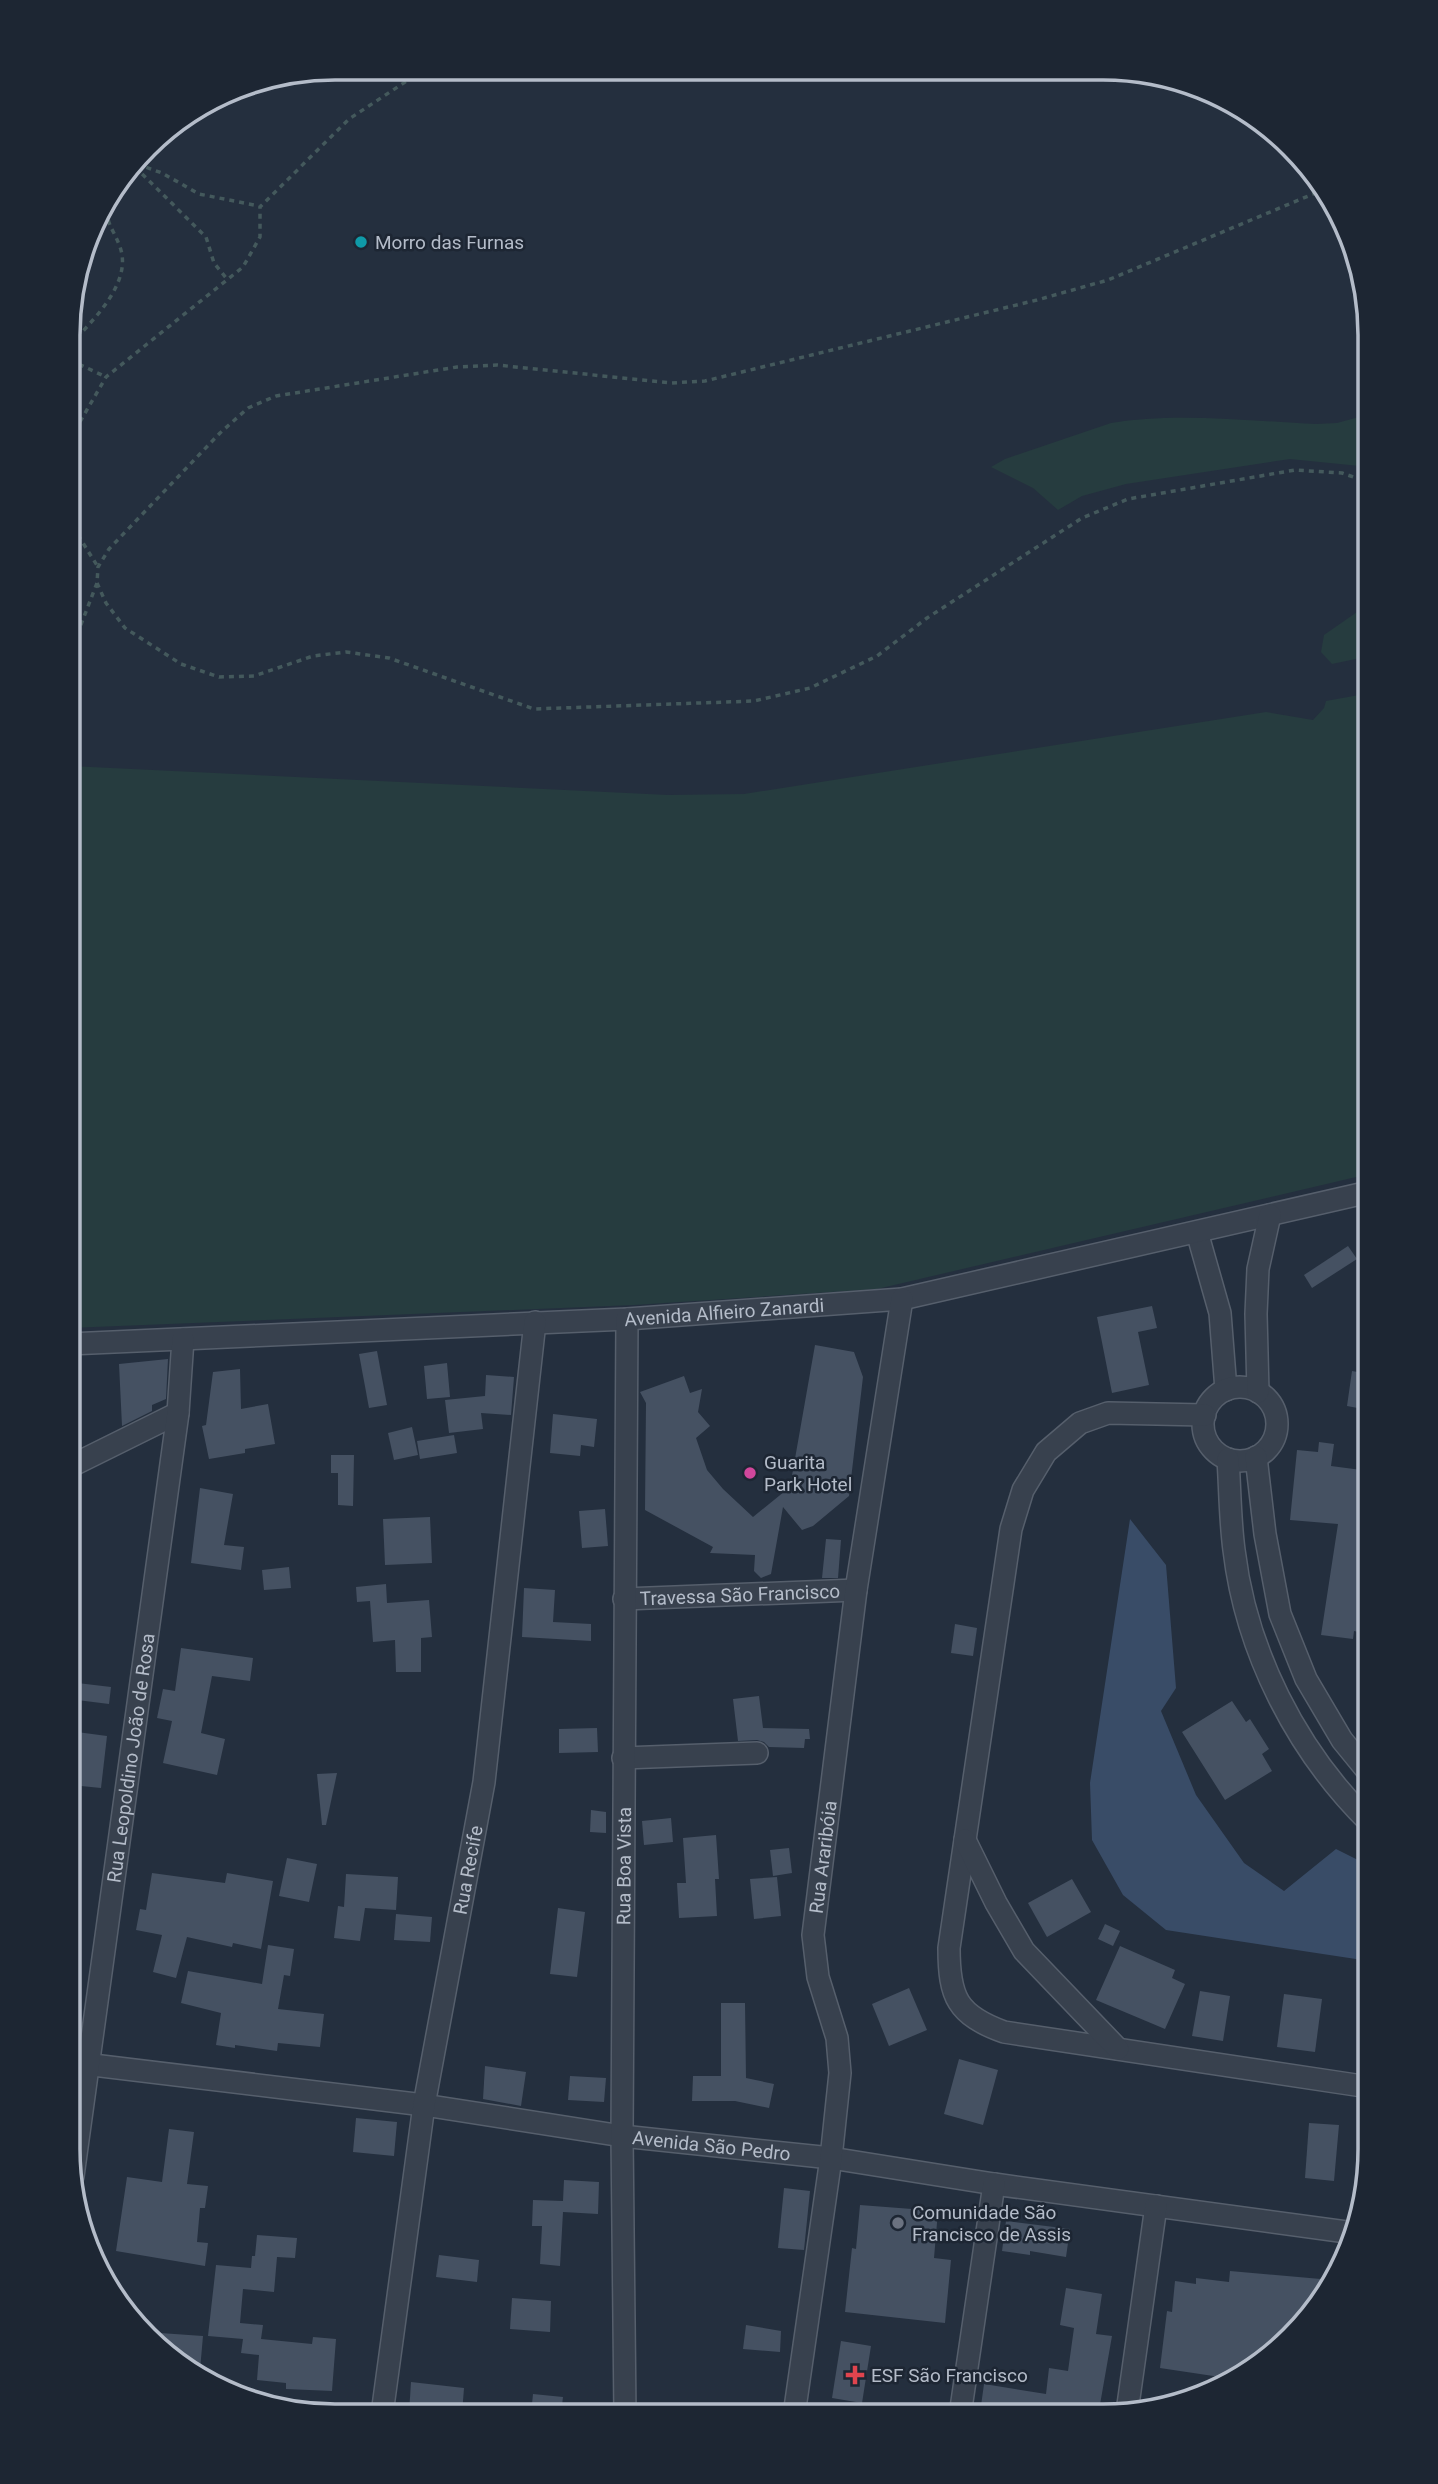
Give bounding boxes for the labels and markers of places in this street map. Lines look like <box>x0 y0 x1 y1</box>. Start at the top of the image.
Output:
place label: Morro das Furnas <box>375 231 524 254</box>
marker: Morro das Furnas <box>353 234 369 250</box>
place label: Guarita Park Hotel <box>764 1451 852 1496</box>
marker: Guarita Park Hotel <box>742 1465 758 1481</box>
place label: Comunidade São Francisco de Assis <box>912 2201 1071 2246</box>
marker: Comunidade São Francisco de Assis <box>890 2215 906 2231</box>
place label: ESF São Francisco <box>871 2364 1028 2387</box>
marker: ESF São Francisco <box>845 2365 865 2385</box>

